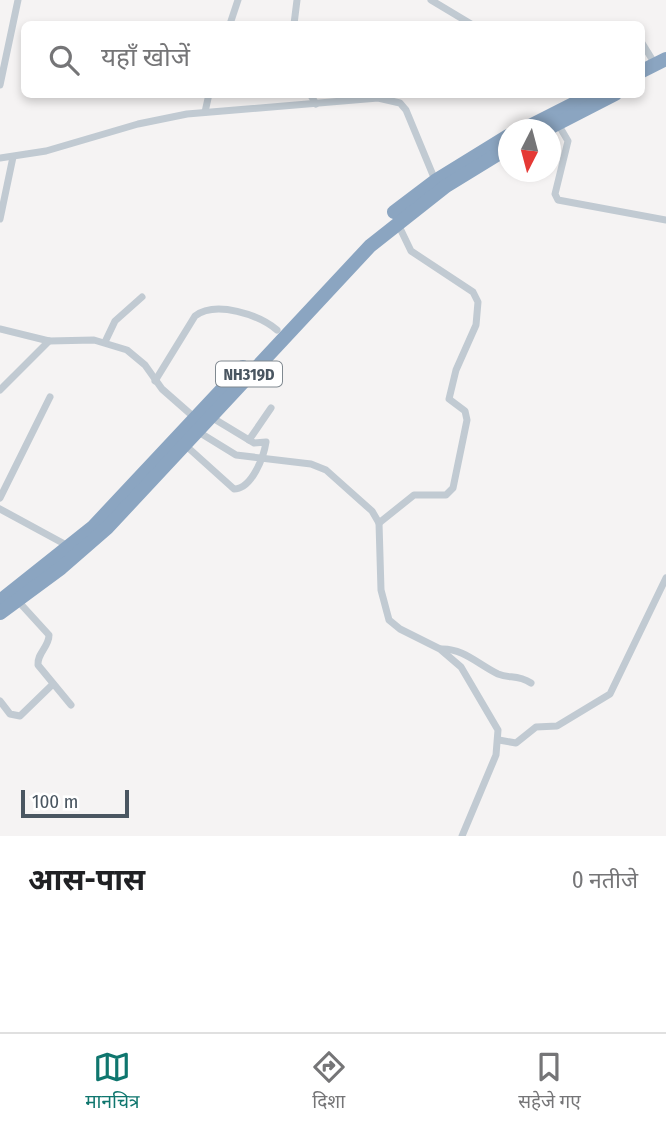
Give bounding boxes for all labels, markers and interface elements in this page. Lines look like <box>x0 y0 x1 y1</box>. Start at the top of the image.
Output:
search box <box>21 21 645 98</box>
icon: search <box>45 41 83 79</box>
text: यहाँ खोजें <box>101 42 190 73</box>
north arrow <box>498 119 561 182</box>
road number: NH319D <box>216 362 282 386</box>
scale bar <box>21 787 130 819</box>
text: 100 m <box>32 790 78 813</box>
text: आस-पास <box>28 862 145 898</box>
text: 0 नतीजे <box>572 866 638 894</box>
tab: मानचित्र <box>85 1048 139 1116</box>
tab: दिशा <box>310 1048 348 1116</box>
tab: सहेजे गए <box>518 1048 581 1116</box>

